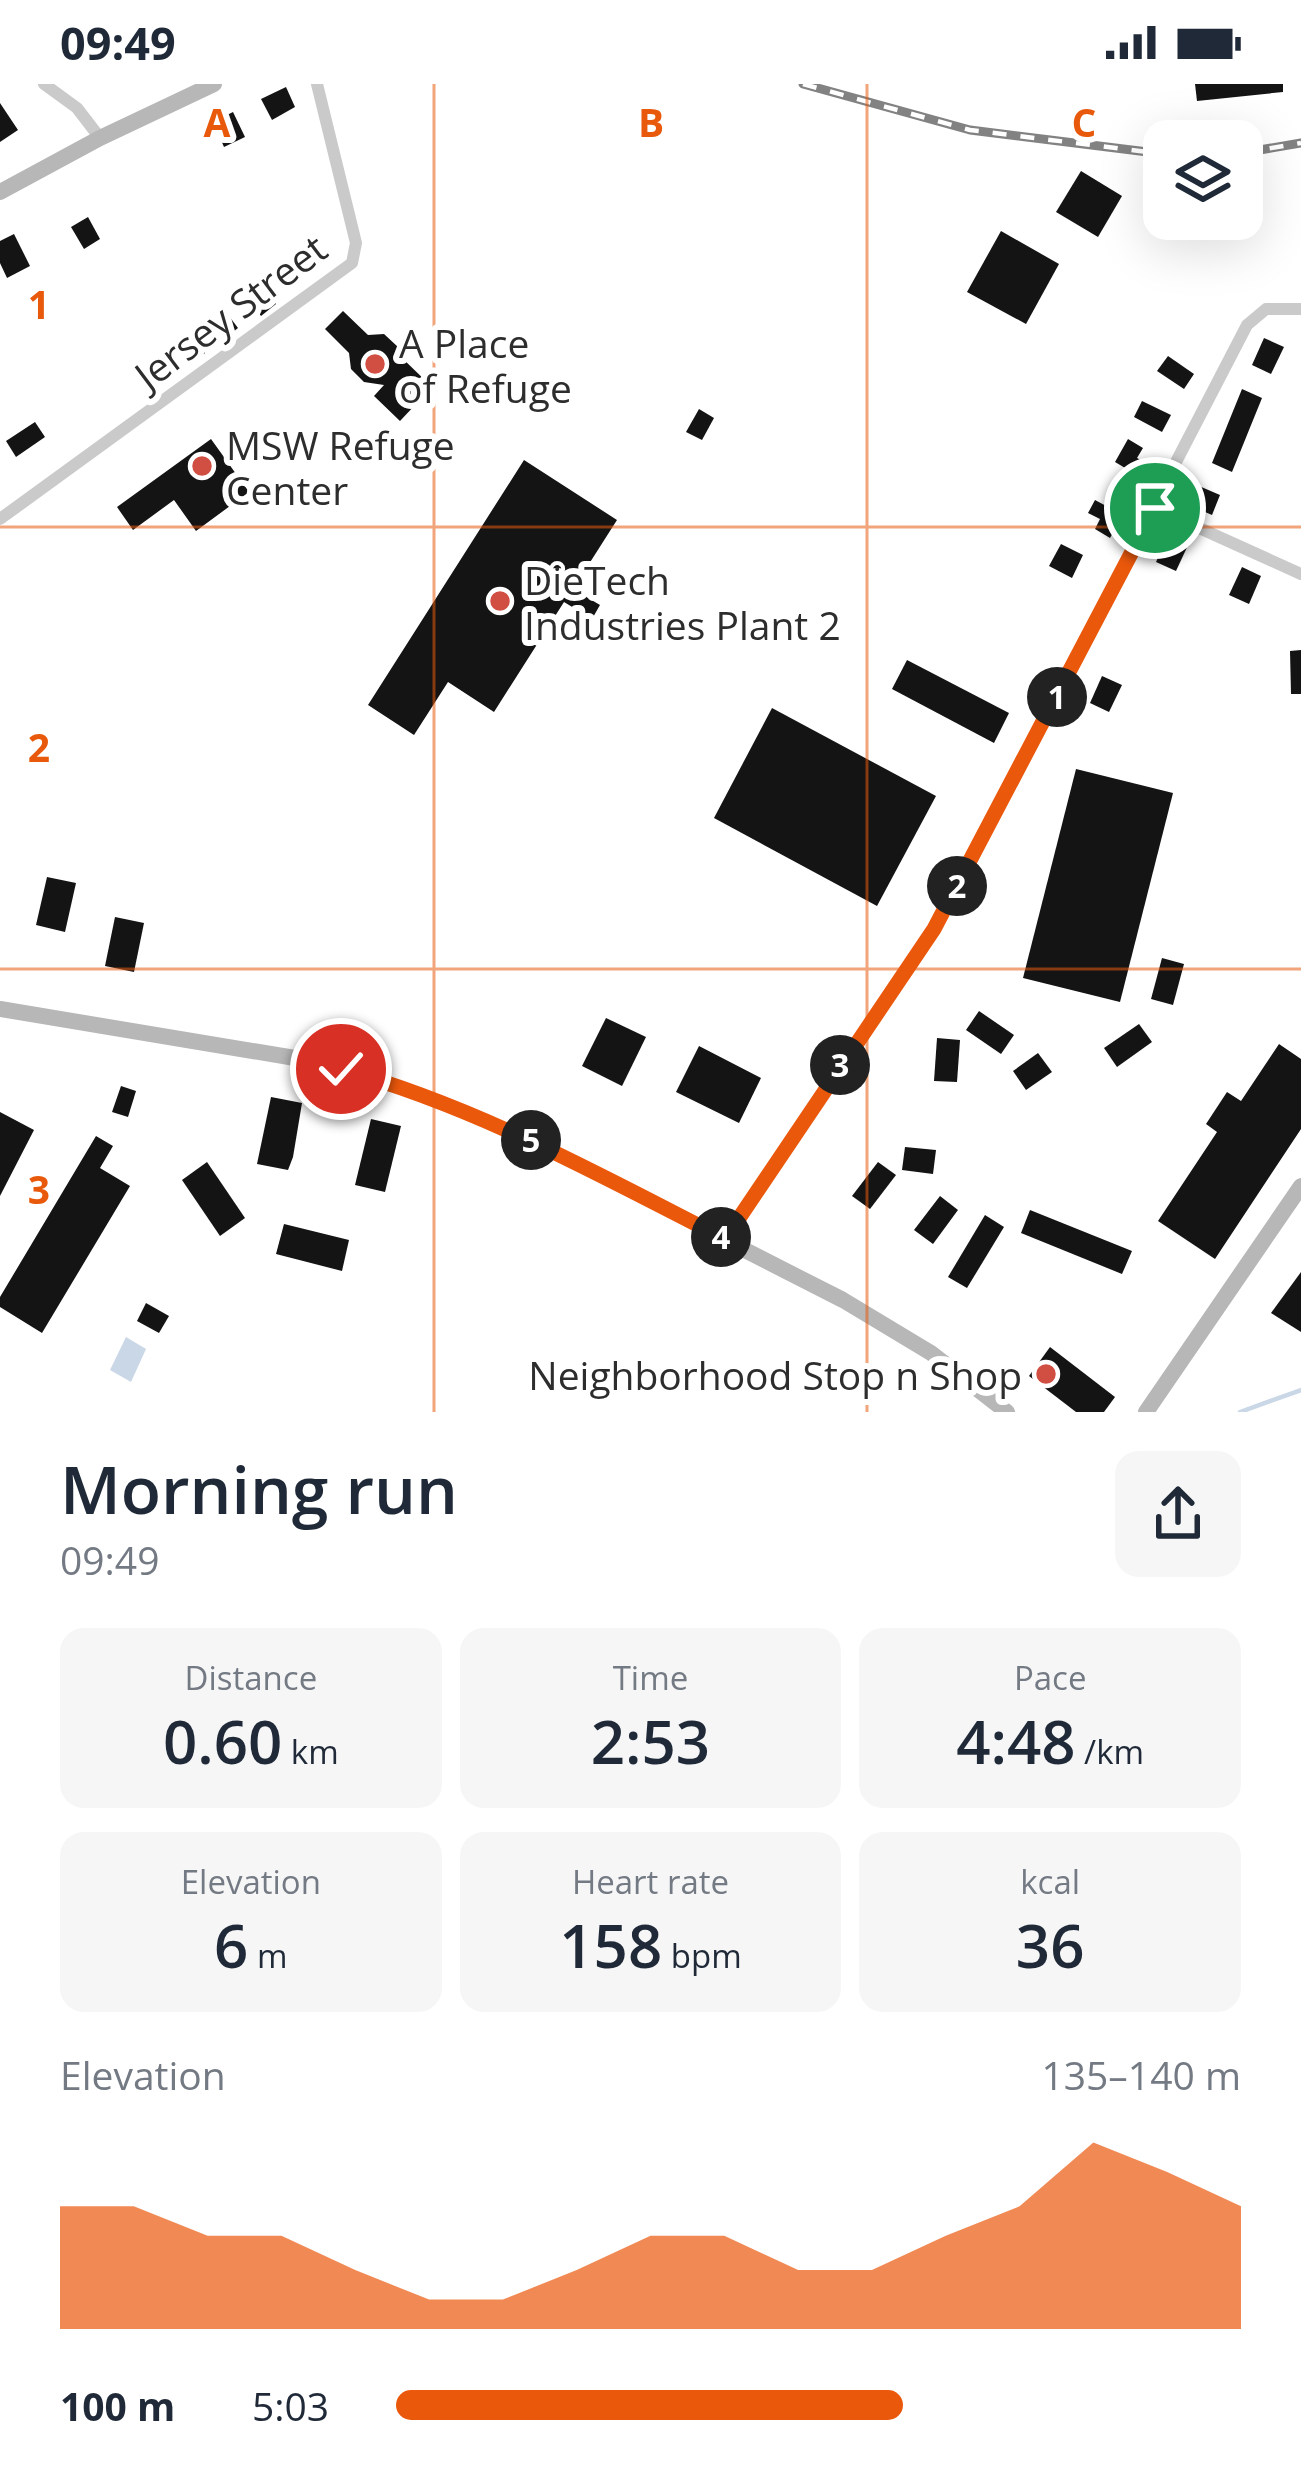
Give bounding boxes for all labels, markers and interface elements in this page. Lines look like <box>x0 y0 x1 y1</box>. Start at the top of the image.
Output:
text: 09:49 <box>60 12 176 73</box>
text: A <box>204 95 231 148</box>
text: B <box>638 95 664 148</box>
text: C <box>1072 95 1096 148</box>
map controls <box>1143 120 1263 240</box>
button: layers <box>1143 120 1263 240</box>
street label: Jersey Street <box>120 221 337 403</box>
text: 1 <box>28 277 50 330</box>
place label: A Place of Refuge <box>399 316 572 414</box>
marker: A Place of Refuge <box>362 351 388 377</box>
place label: MSW Refuge Center <box>226 418 455 516</box>
marker: MSW Refuge Center <box>189 453 215 479</box>
pin <box>1104 457 1206 559</box>
icon: arrive <box>1122 475 1188 541</box>
place label: DieTech Industries Plant 2 <box>524 553 841 651</box>
marker: DieTech Industries Plant 2 <box>487 588 513 614</box>
pin: 1 <box>1027 667 1087 727</box>
text: 1 <box>1048 674 1066 719</box>
text: 2 <box>28 720 50 773</box>
pin: 2 <box>927 856 987 916</box>
text: 2 <box>948 863 966 908</box>
pin <box>290 1018 392 1120</box>
pin: 3 <box>810 1035 870 1095</box>
icon: check <box>308 1036 374 1102</box>
text: 3 <box>831 1042 849 1087</box>
pin: 5 <box>501 1110 561 1170</box>
text: 5 <box>522 1117 540 1162</box>
text: 3 <box>28 1162 50 1215</box>
pin: 4 <box>691 1207 751 1267</box>
text: 4 <box>712 1214 730 1259</box>
place label: Neighborhood Stop n Shop <box>528 1348 1022 1401</box>
marker: Neighborhood Stop n Shop <box>1033 1361 1059 1387</box>
text: Morning run <box>60 1443 458 1533</box>
button: share <box>1115 1451 1241 1577</box>
text: 09:49 <box>60 1533 159 1586</box>
text: Distance <box>184 1655 317 1700</box>
text: Time <box>613 1655 688 1700</box>
text: Pace <box>1014 1655 1086 1700</box>
text: 0.60 <box>163 1700 282 1782</box>
text: 2:53 <box>591 1700 710 1782</box>
text: 4:48 <box>956 1700 1076 1782</box>
text: km <box>282 1729 339 1774</box>
text: /km <box>1076 1729 1144 1774</box>
text: Elevation <box>181 1859 321 1904</box>
text: Heart rate <box>572 1859 729 1904</box>
text: kcal <box>1020 1859 1080 1904</box>
text: 6 <box>214 1904 248 1986</box>
text: 158 <box>559 1904 662 1986</box>
text: 36 <box>1016 1904 1084 1986</box>
text: m <box>248 1933 288 1978</box>
text: bpm <box>662 1933 742 1978</box>
text: Elevation <box>60 2048 226 2101</box>
text: 135–140 m <box>1041 2048 1241 2101</box>
text: 100 m <box>60 2379 175 2432</box>
text: 5:03 <box>252 2379 329 2432</box>

